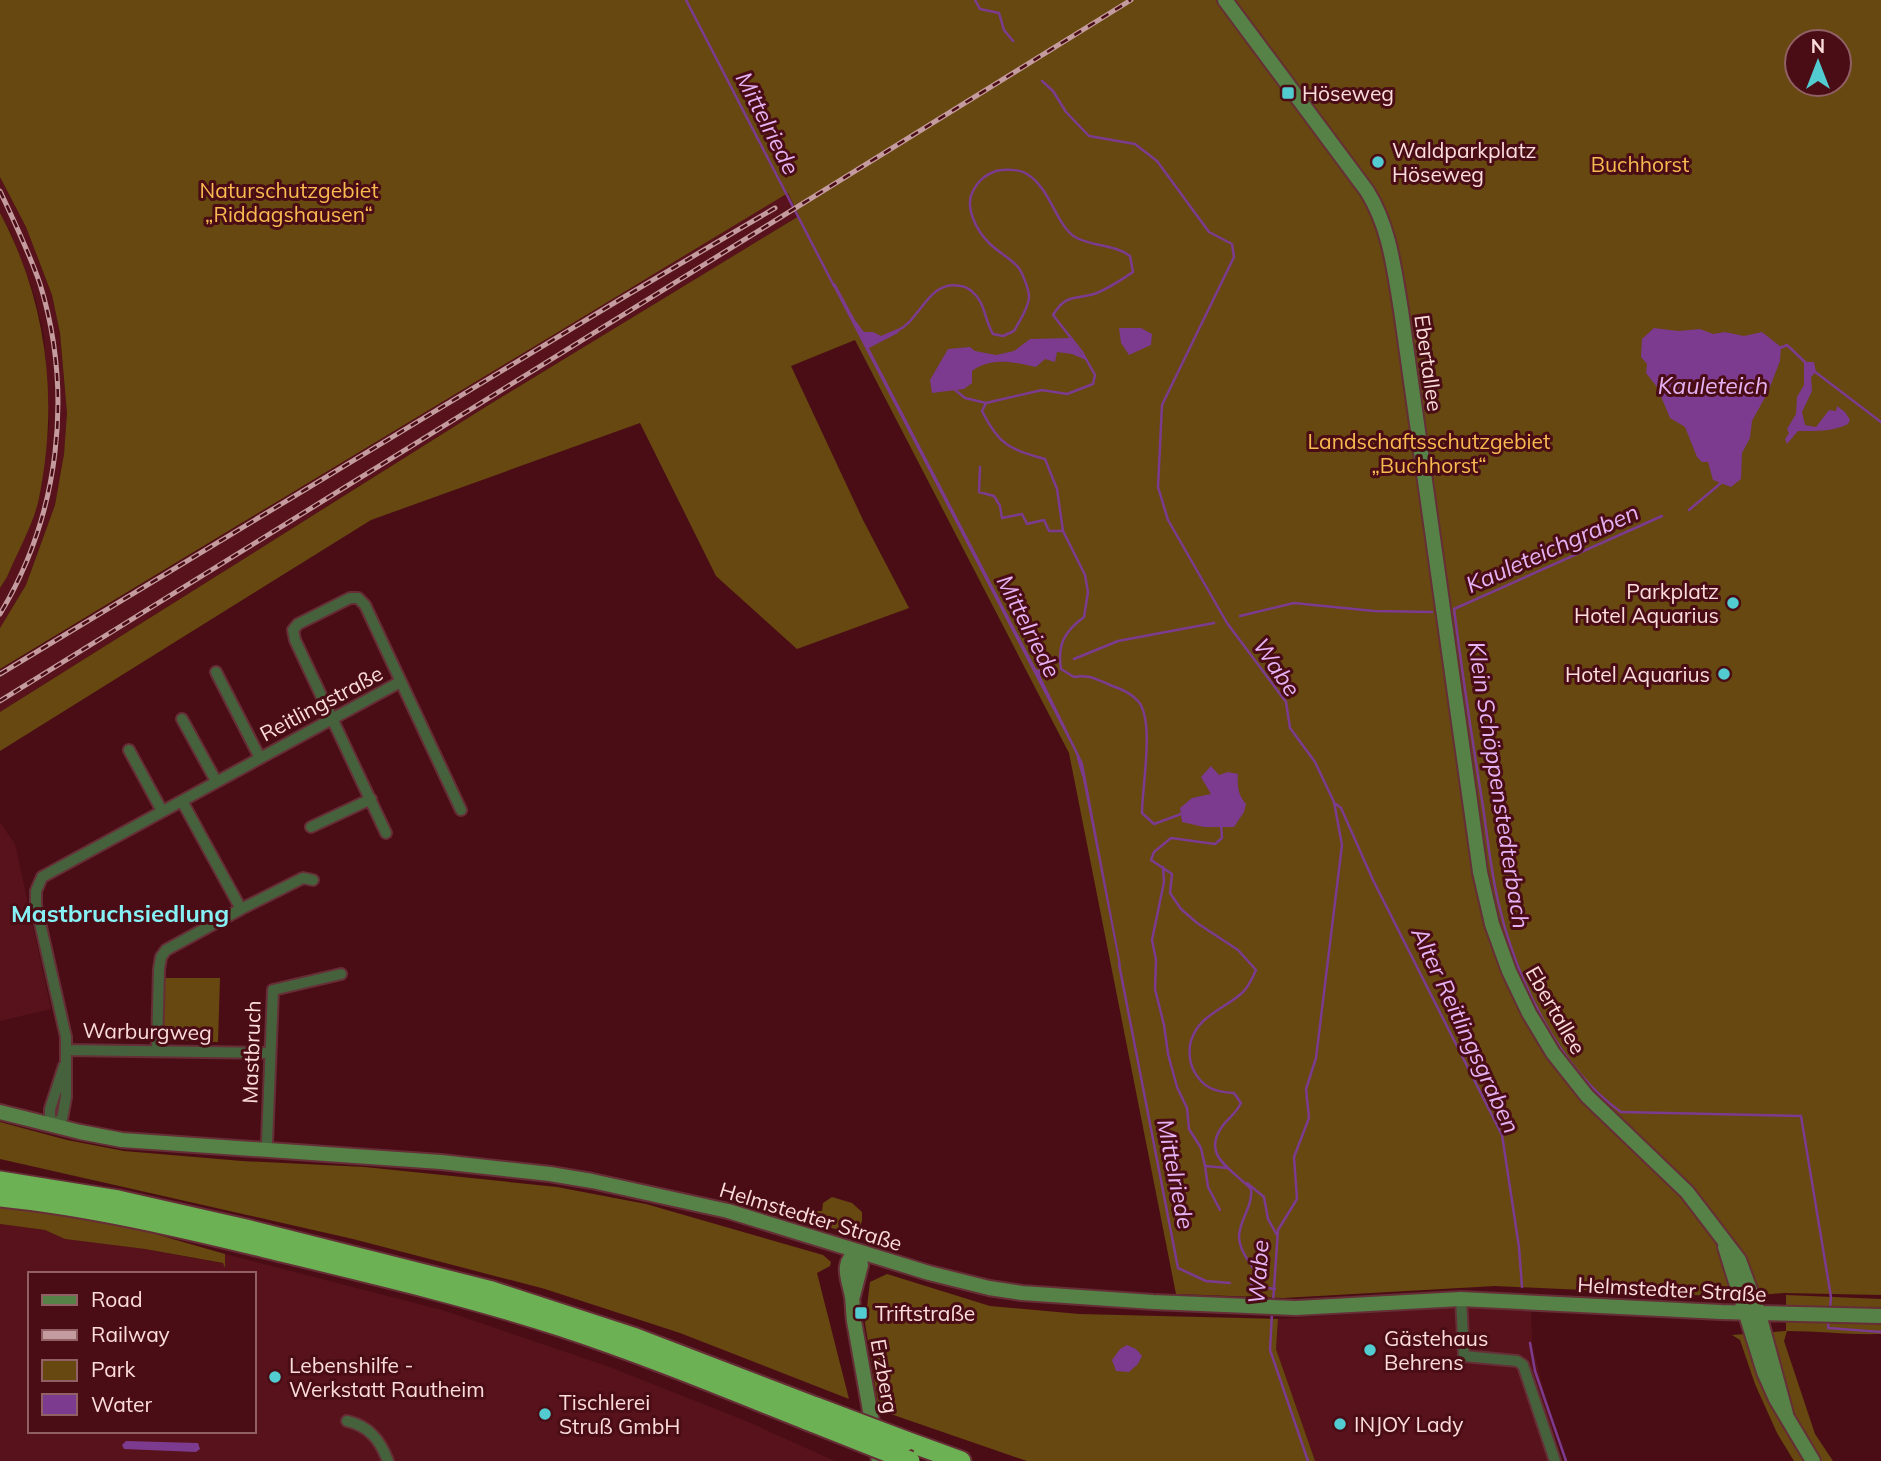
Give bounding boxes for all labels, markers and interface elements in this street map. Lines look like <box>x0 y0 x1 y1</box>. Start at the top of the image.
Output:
north arrow <box>1783 28 1853 98</box>
text: N <box>1811 34 1825 58</box>
water label: Mittelriede <box>730 67 806 179</box>
place label: Höseweg <box>1302 80 1394 106</box>
marker: Höseweg <box>1280 85 1296 101</box>
place label: Waldparkplatz Höseweg <box>1392 137 1536 187</box>
park label: Buchhorst <box>1591 151 1689 177</box>
marker: Waldparkplatz Höseweg <box>1370 154 1386 170</box>
park label: Naturschutzgebiet „Riddagshausen“ <box>199 177 379 227</box>
street label: Ebertallee <box>1409 313 1449 413</box>
water label: Kauleteich <box>1658 371 1768 400</box>
park label: Landschaftsschutzgebiet „Buchhorst“ <box>1308 428 1550 478</box>
water label: Kauleteichgraben <box>1461 497 1643 599</box>
water label: Mittelriede <box>991 570 1067 682</box>
place label: Parkplatz Hotel Aquarius <box>1574 578 1719 628</box>
marker: Parkplatz Hotel Aquarius <box>1725 595 1741 611</box>
water label: Wabe <box>1247 632 1307 702</box>
water label: Klein Schöppenstedterbach <box>1462 639 1536 931</box>
street label: Reitlingstraße <box>255 660 387 746</box>
place label: Hotel Aquarius <box>1565 661 1710 687</box>
marker: Hotel Aquarius <box>1716 666 1732 682</box>
district label: Mastbruchsiedlung <box>11 898 229 928</box>
water label: Alter Reitlingsgraben <box>1405 921 1527 1138</box>
street label: Ebertallee <box>1520 961 1592 1059</box>
street label: Mastbruch <box>236 1000 266 1104</box>
street label: Warburgweg <box>82 1017 212 1045</box>
water label: Mittelriede <box>1151 1116 1201 1232</box>
street label: Helmstedter Straße <box>717 1176 905 1256</box>
water label: Wabe <box>1241 1239 1275 1305</box>
street label: Helmstedter Straße <box>1577 1271 1767 1307</box>
legend <box>28 1272 256 1433</box>
text: Road <box>91 1286 142 1312</box>
place label: Triftstraße <box>875 1300 975 1326</box>
marker: Triftstraße <box>853 1305 869 1321</box>
text: Railway <box>91 1321 170 1347</box>
place label: Gästehaus Behrens <box>1384 1325 1488 1375</box>
street label: Erzberg <box>866 1337 904 1415</box>
marker: Gästehaus Behrens <box>1362 1342 1378 1358</box>
place label: Lebenshilfe - Werkstatt Rautheim <box>289 1352 485 1402</box>
text: Park <box>91 1356 135 1382</box>
marker: Lebenshilfe - Werkstatt Rautheim <box>267 1369 283 1385</box>
place label: Tischlerei Struß GmbH <box>559 1389 680 1439</box>
text: Water <box>91 1391 152 1417</box>
marker: Tischlerei Struß GmbH <box>537 1406 553 1422</box>
place label: INJOY Lady <box>1354 1411 1463 1437</box>
marker: INJOY Lady <box>1332 1416 1348 1432</box>

